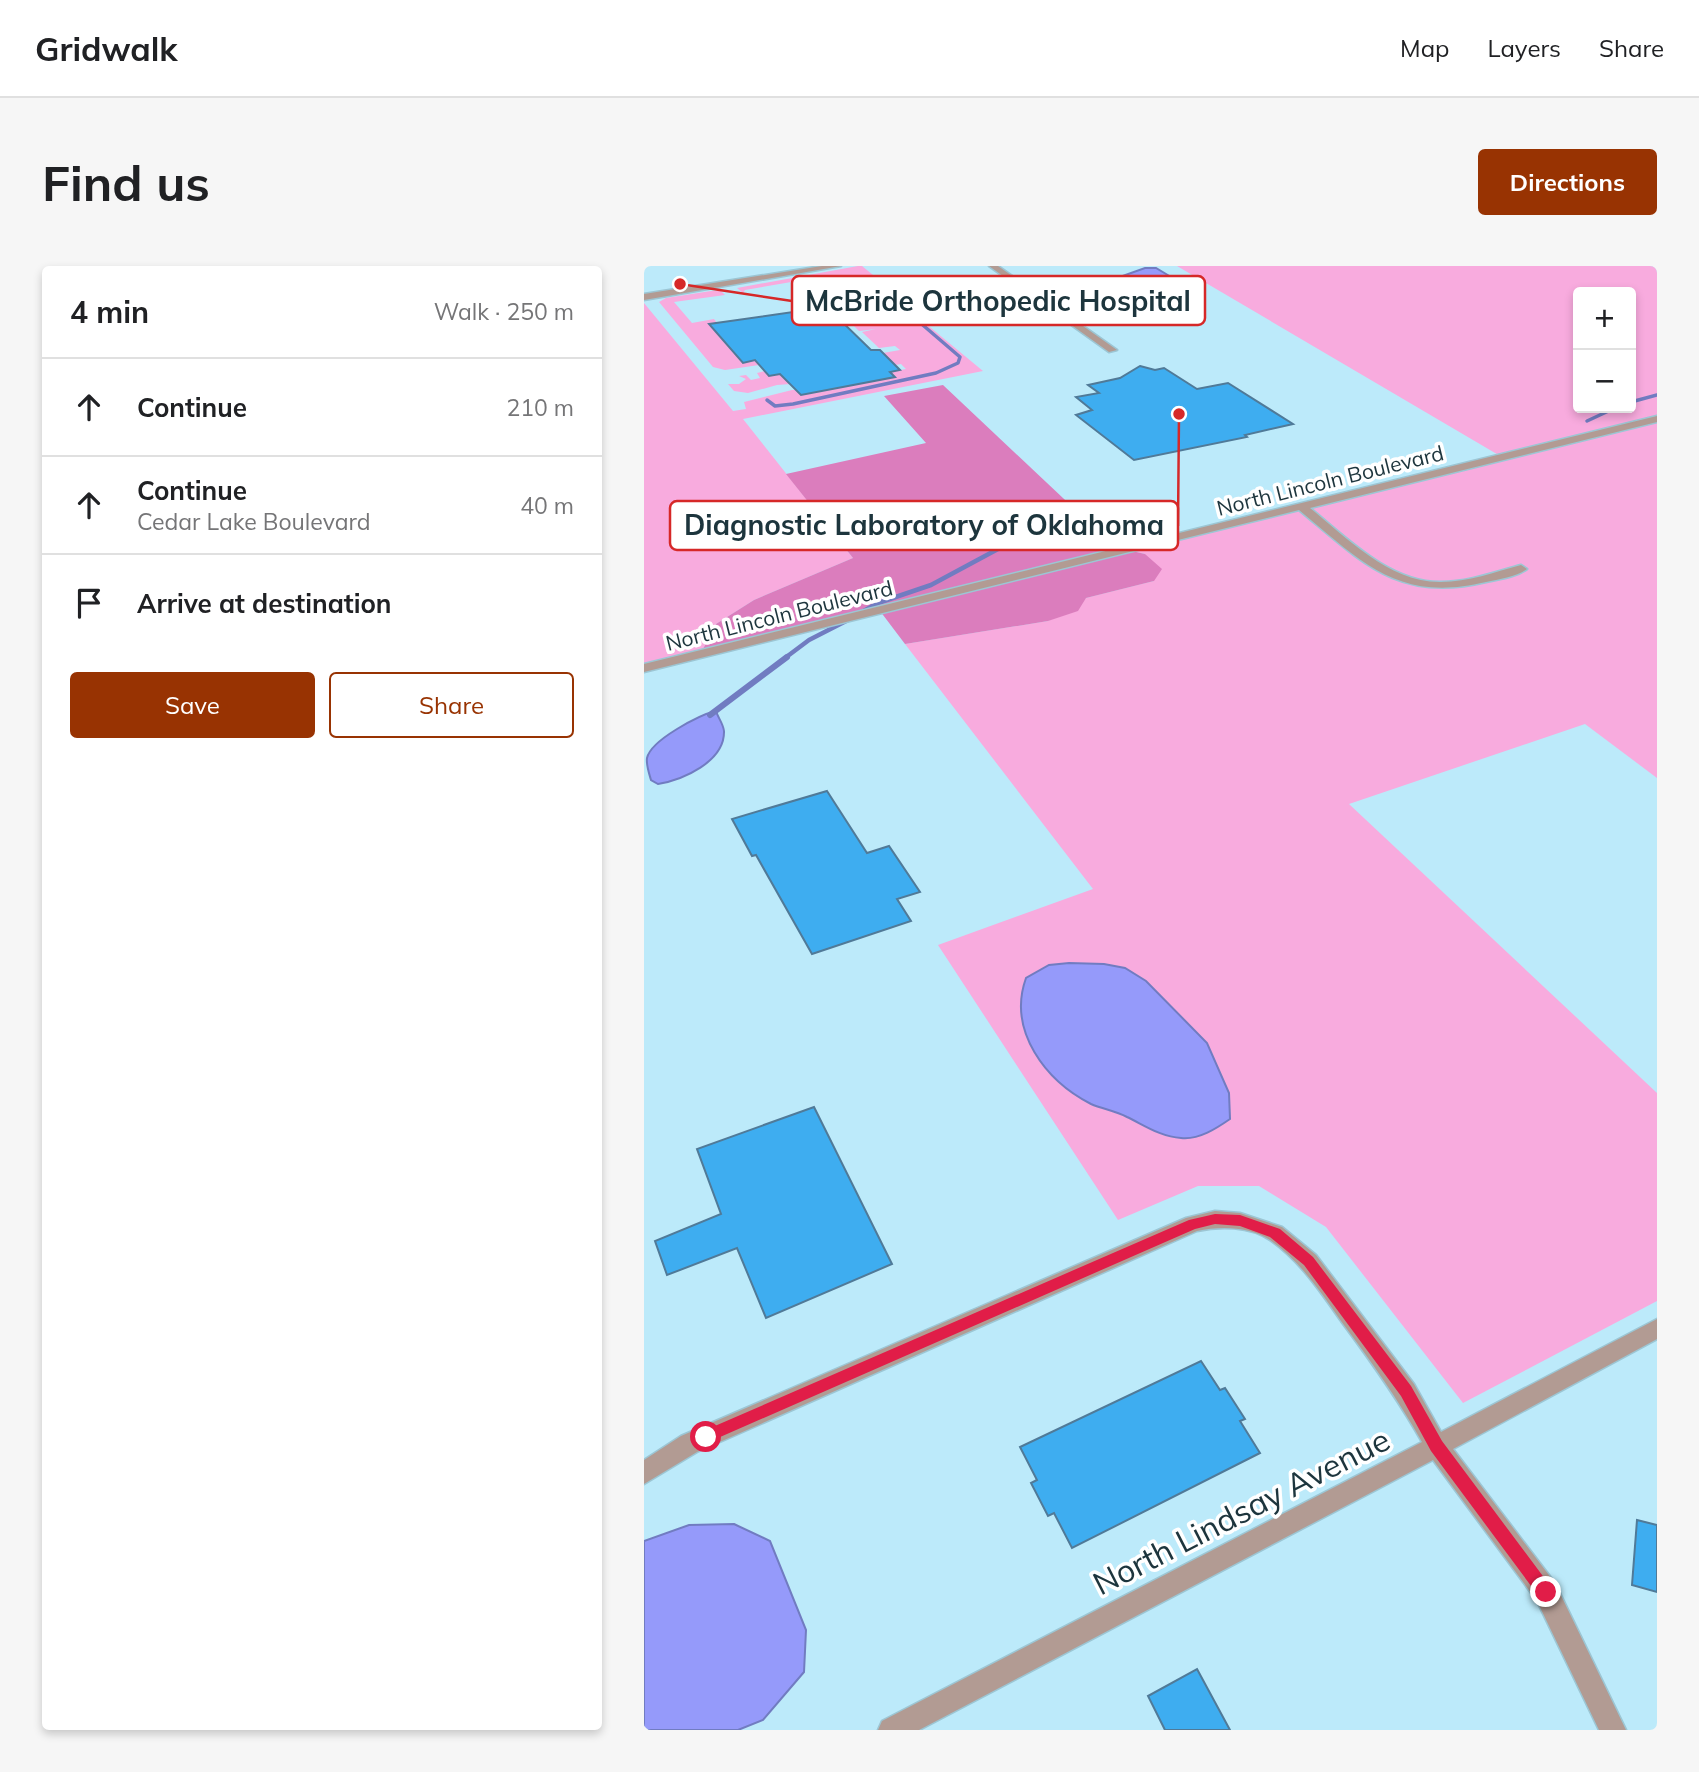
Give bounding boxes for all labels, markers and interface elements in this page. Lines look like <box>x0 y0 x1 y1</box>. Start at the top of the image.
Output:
text: Gridwalk <box>35 28 178 69</box>
text: Map <box>1400 33 1449 63</box>
text: Layers <box>1487 33 1561 63</box>
text: Share <box>1599 33 1664 63</box>
button: Directions <box>1478 149 1657 215</box>
text: Find us <box>42 152 210 213</box>
callout: McBride Orthopedic Hospital <box>792 276 1205 325</box>
text: McBride Orthopedic Hospital <box>805 283 1191 318</box>
map controls <box>1573 287 1636 413</box>
button: + <box>1573 287 1636 350</box>
text: 4 min <box>70 293 149 331</box>
text: Walk · 250 m <box>434 297 574 326</box>
button: − <box>1573 350 1636 413</box>
icon: ahead <box>70 388 108 426</box>
text: Continue <box>137 391 247 424</box>
text: 210 m <box>506 393 574 422</box>
street label: North Lincoln Boulevard <box>1214 439 1446 521</box>
text: Continue <box>137 474 247 507</box>
icon: ahead <box>70 486 108 524</box>
text: 40 m <box>520 491 574 520</box>
callout: Diagnostic Laboratory of Oklahoma <box>670 501 1178 550</box>
text: Cedar Lake Boulevard <box>137 507 370 536</box>
text: Diagnostic Laboratory of Oklahoma <box>684 507 1164 542</box>
street label: North Lincoln Boulevard <box>663 574 895 656</box>
icon: arrive <box>70 584 108 622</box>
text: Arrive at destination <box>137 587 392 620</box>
button: Save <box>70 672 315 738</box>
button: Share <box>329 672 574 738</box>
street label: North Lindsay Avenue <box>1086 1419 1396 1603</box>
route start <box>690 1421 721 1452</box>
route end <box>1530 1576 1561 1607</box>

